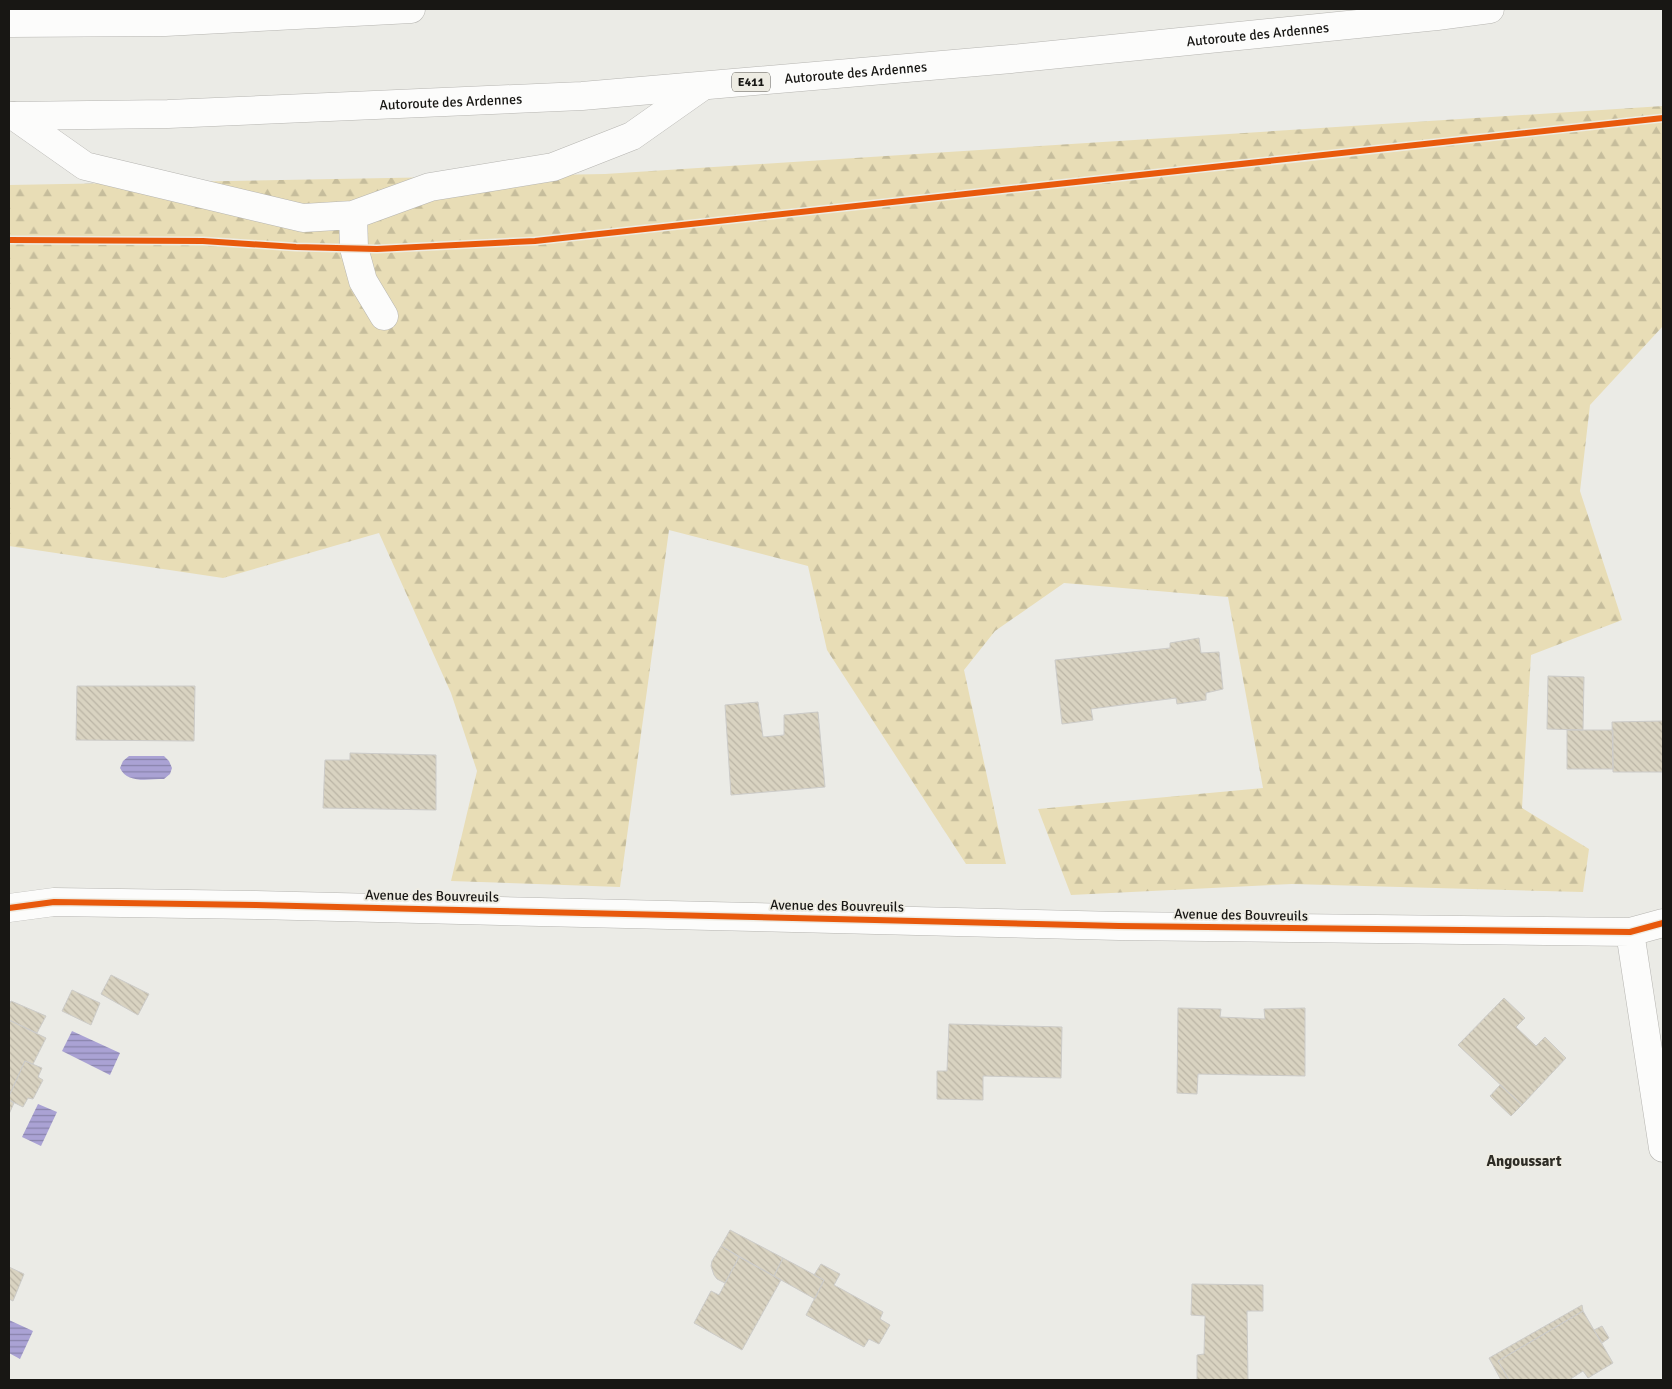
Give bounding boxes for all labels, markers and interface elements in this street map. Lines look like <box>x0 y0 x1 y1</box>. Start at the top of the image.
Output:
street label: Autoroute des Ardennes <box>1186 18 1330 50</box>
street label: Autoroute des Ardennes <box>784 58 928 87</box>
road number: E411 <box>732 72 770 91</box>
street label: Autoroute des Ardennes <box>379 90 523 113</box>
street label: Avenue des Bouvreuils <box>365 886 499 906</box>
street label: Avenue des Bouvreuils <box>770 896 904 916</box>
street label: Avenue des Bouvreuils <box>1174 905 1308 925</box>
district label: Angoussart <box>1487 1152 1562 1170</box>

